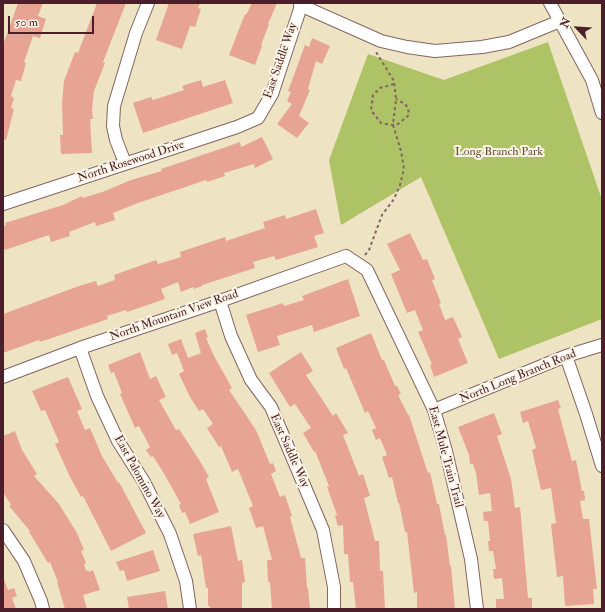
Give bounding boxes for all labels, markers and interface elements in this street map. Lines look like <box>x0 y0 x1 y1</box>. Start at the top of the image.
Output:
scale bar <box>10 8 96 34</box>
north arrow <box>557 8 597 48</box>
text: 50 m <box>15 15 38 30</box>
text: N <box>558 16 574 30</box>
street label: East Saddle Way <box>261 21 301 101</box>
street label: North Rosewood Drive <box>76 138 186 186</box>
park label: Long Branch Park <box>455 145 543 159</box>
street label: North Mountain View Road <box>108 287 240 345</box>
street label: North Long Branch Road <box>458 347 578 407</box>
street label: East Mule Train Trail <box>425 405 465 509</box>
street label: East Saddle Way <box>266 412 312 490</box>
street label: East Palomino Way <box>110 433 168 521</box>

